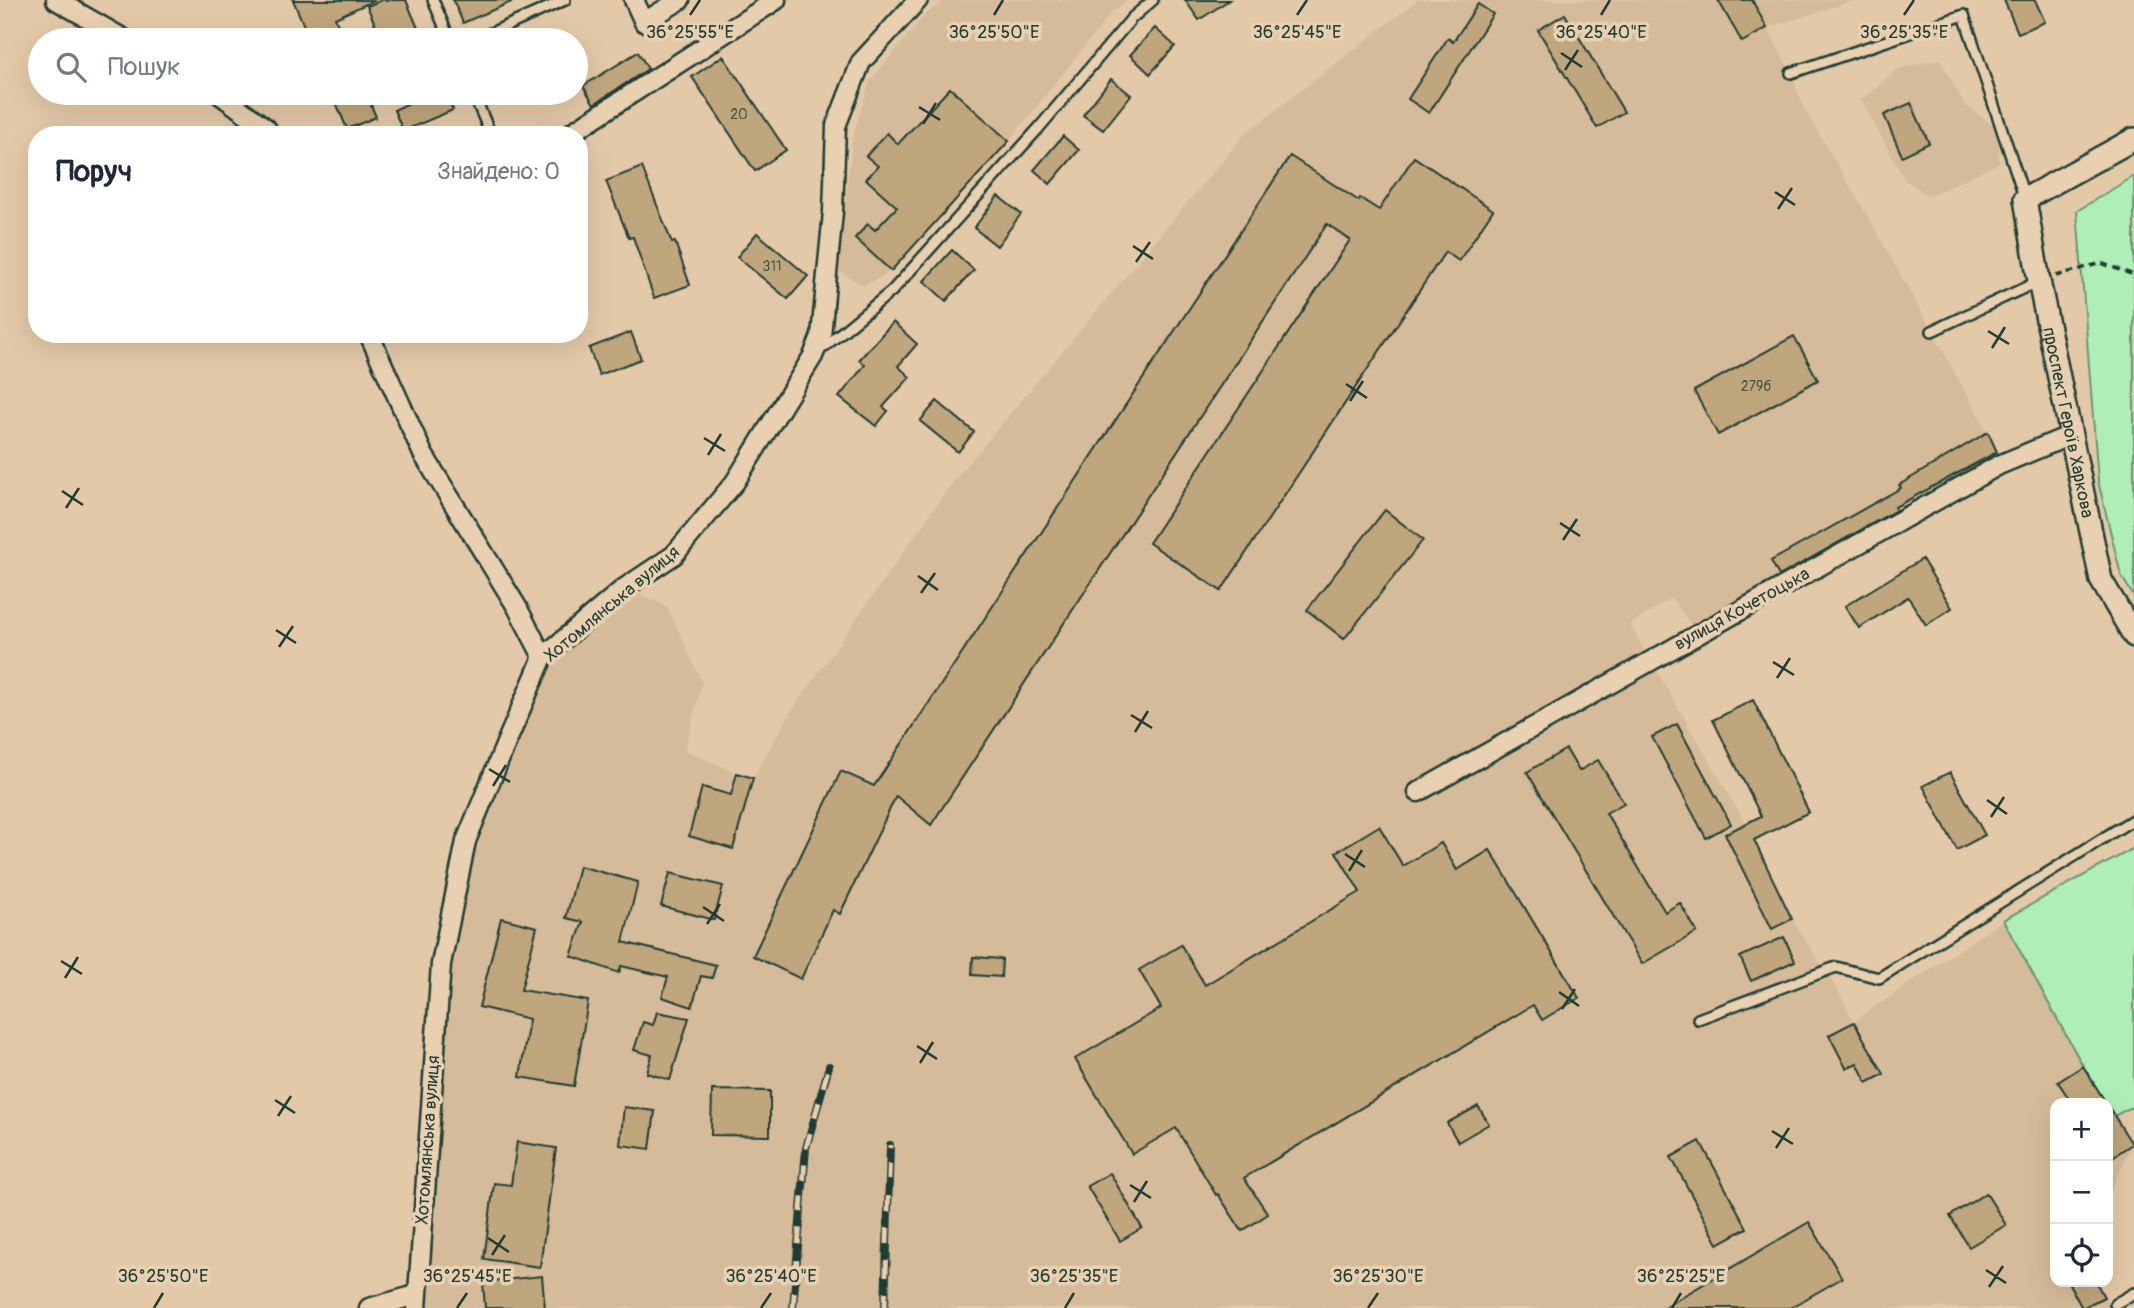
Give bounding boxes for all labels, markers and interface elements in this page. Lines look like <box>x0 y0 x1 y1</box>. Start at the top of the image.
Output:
text: 36°25'55"E <box>646 21 734 44</box>
text: 36°25'50"E <box>949 21 1039 44</box>
text: 36°25'45"E <box>1253 21 1341 44</box>
text: 36°25'40"E <box>1555 21 1647 44</box>
text: 36°25'35"E <box>1860 21 1948 44</box>
search box <box>28 28 588 105</box>
icon: search <box>52 48 90 86</box>
text: Пошук <box>108 51 181 83</box>
house number: 20 <box>730 106 748 123</box>
text: Поруч <box>56 153 132 190</box>
text: Знайдено: 0 <box>437 157 560 186</box>
house number: 311 <box>763 258 781 275</box>
street label: проспект Героїв Харкова <box>2037 325 2099 520</box>
house number: 279б <box>1741 378 1771 395</box>
street label: Хотомлянська вулиця <box>540 541 684 667</box>
street label: вулиця Кочетоцька <box>1670 562 1814 656</box>
street label: Хотомлянська вулиця <box>411 1055 445 1225</box>
map controls <box>2050 1098 2113 1287</box>
button: + <box>2050 1098 2113 1161</box>
button: − <box>2050 1161 2113 1224</box>
button: locate <box>2050 1224 2113 1287</box>
text: 36°25'50"E <box>118 1265 208 1288</box>
text: 36°25'45"E <box>423 1265 511 1288</box>
text: 36°25'40"E <box>725 1265 817 1288</box>
text: 36°25'35"E <box>1030 1265 1118 1288</box>
text: 36°25'30"E <box>1333 1265 1423 1288</box>
text: 36°25'25"E <box>1637 1265 1725 1288</box>

